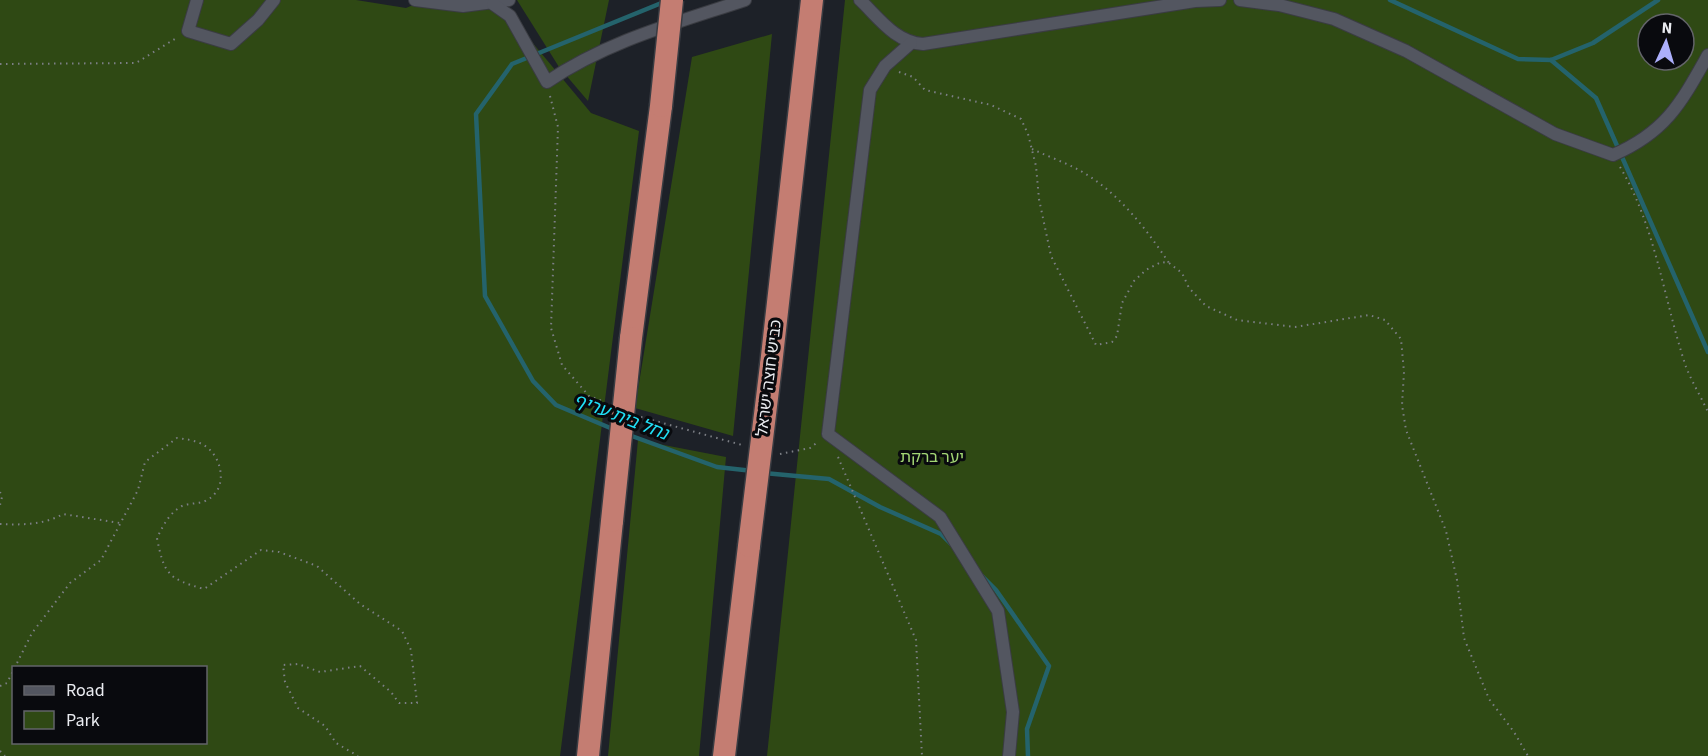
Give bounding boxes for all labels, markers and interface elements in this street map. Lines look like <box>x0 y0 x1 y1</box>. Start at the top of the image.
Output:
north arrow <box>1636 12 1696 72</box>
text: N <box>1661 17 1673 39</box>
street label: כביש חוצה ישראל <box>751 318 787 438</box>
water label: נחל בית עריף <box>570 388 673 447</box>
park label: יער ברקת <box>900 446 964 468</box>
legend <box>12 666 207 744</box>
text: Road <box>66 678 105 703</box>
text: Park <box>66 708 100 733</box>

